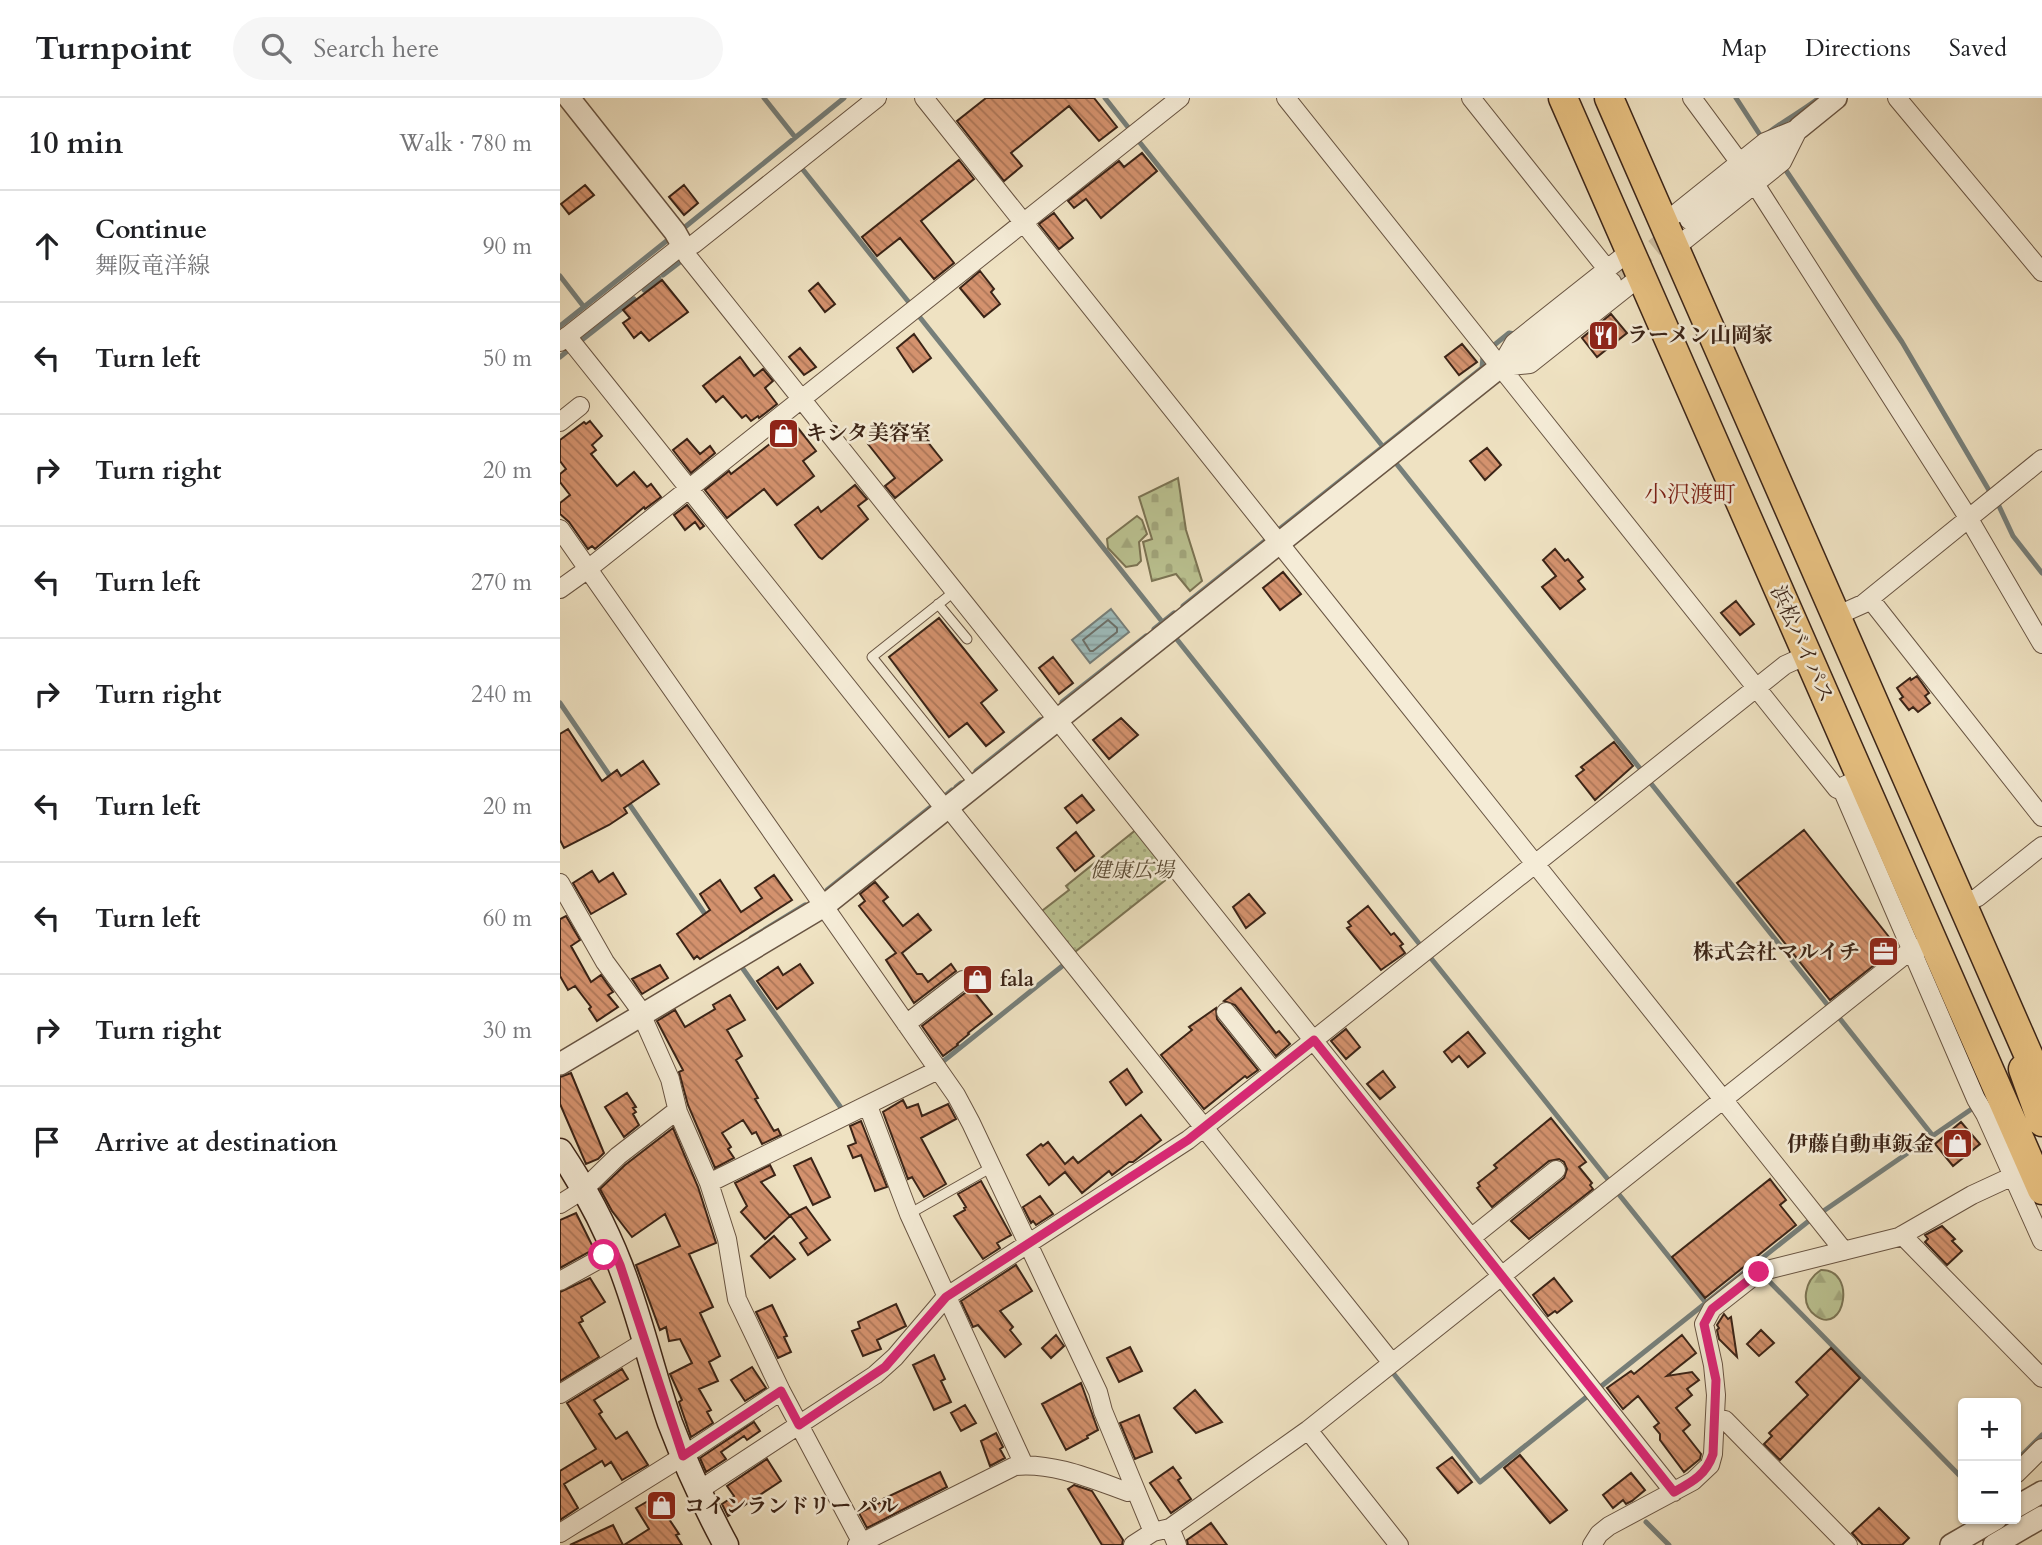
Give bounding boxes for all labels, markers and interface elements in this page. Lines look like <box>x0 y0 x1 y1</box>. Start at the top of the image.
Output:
search box <box>233 17 723 80</box>
text: Turnpoint <box>35 26 191 71</box>
icon: search <box>257 29 295 67</box>
text: Search here <box>313 31 439 66</box>
text: Map <box>1721 32 1767 65</box>
text: Directions <box>1805 32 1911 65</box>
text: Saved <box>1949 32 2007 65</box>
text: 10 min <box>28 123 123 164</box>
text: Walk · 780 m <box>399 128 532 159</box>
text: Continue <box>95 212 207 247</box>
icon: ahead <box>28 227 66 265</box>
text: 90 m <box>483 231 532 262</box>
text: 舞阪竜洋線 <box>95 250 210 281</box>
restaurant icon: ラーメン山岡家 <box>1587 318 1621 352</box>
place label: ラーメン山岡家 <box>1627 321 1773 350</box>
icon: left <box>28 339 66 377</box>
text: Turn left <box>95 341 200 376</box>
text: 50 m <box>483 343 532 374</box>
shop icon: キシタ美容室 <box>766 416 800 450</box>
place label: キシタ美容室 <box>806 419 931 448</box>
icon: right <box>28 451 66 489</box>
text: Turn right <box>95 453 222 488</box>
text: 20 m <box>483 455 532 486</box>
district label: 小沢渡町 <box>1644 479 1736 510</box>
icon: left <box>28 563 66 601</box>
text: Turn left <box>95 565 200 600</box>
text: 270 m <box>471 567 532 598</box>
street label: 浜松バイパス <box>1763 581 1841 707</box>
icon: right <box>28 675 66 713</box>
text: Turn right <box>95 677 222 712</box>
text: 240 m <box>471 679 532 710</box>
icon: left <box>28 787 66 825</box>
text: Turn left <box>95 789 200 824</box>
text: 20 m <box>483 791 532 822</box>
park label: 健康広場 <box>1090 856 1176 885</box>
icon: left <box>28 899 66 937</box>
text: Turn left <box>95 901 200 936</box>
text: 60 m <box>483 903 532 934</box>
office icon: 株式会社マルイチ <box>1866 935 1900 969</box>
place label: 株式会社マルイチ <box>1693 938 1860 967</box>
shop icon: fala <box>960 962 994 996</box>
place label: fala <box>1000 965 1035 994</box>
icon: right <box>28 1011 66 1049</box>
text: Turn right <box>95 1013 222 1048</box>
text: 30 m <box>483 1015 532 1046</box>
icon: arrive <box>28 1123 66 1161</box>
text: Arrive at destination <box>95 1125 338 1160</box>
shop icon: 伊藤自動車鈑金 <box>1940 1127 1974 1161</box>
place label: 伊藤自動車鈑金 <box>1787 1130 1934 1159</box>
route start <box>588 1239 619 1270</box>
route end <box>1743 1256 1774 1287</box>
map controls <box>1958 1398 2021 1524</box>
button: + <box>1958 1398 2021 1461</box>
button: − <box>1958 1461 2021 1524</box>
shop icon: コインランドリー パル <box>644 1489 678 1523</box>
place label: コインランドリー パル <box>684 1492 899 1521</box>

